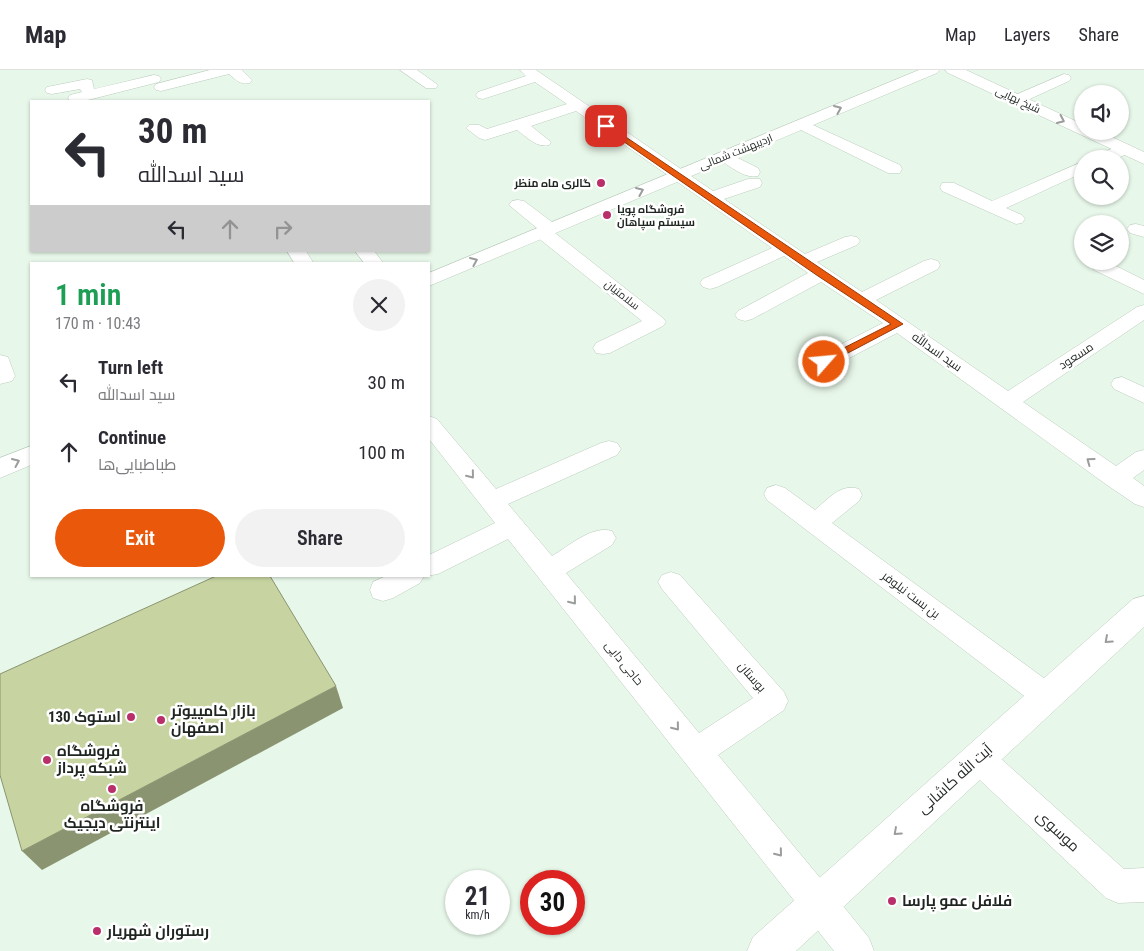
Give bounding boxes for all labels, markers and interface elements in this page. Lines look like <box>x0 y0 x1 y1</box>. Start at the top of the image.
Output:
text: Map <box>25 21 66 49</box>
text: Map <box>945 24 976 45</box>
text: Layers <box>1004 24 1051 45</box>
text: Share <box>1079 24 1119 45</box>
street label: شیخ بهایی <box>993 84 1042 117</box>
map controls <box>1074 85 1129 270</box>
button: sound <box>1074 85 1129 140</box>
pin <box>585 105 627 147</box>
one-way arrow <box>833 105 842 116</box>
text: 30 m <box>138 111 207 152</box>
icon: arrive <box>592 112 620 140</box>
one-way arrow <box>1056 114 1065 124</box>
icon: left <box>55 120 120 185</box>
street label: اردیبهشت شمالی <box>697 131 775 173</box>
button: search <box>1074 150 1129 205</box>
text: سید اسدالله <box>138 162 244 187</box>
place label: گالری ماه منظر <box>514 177 591 190</box>
marker: گالری ماه منظر <box>595 177 607 189</box>
one-way arrow <box>635 187 644 198</box>
place label: فروشگاه پویا سیستم سپاهان <box>617 203 695 231</box>
marker: فروشگاه پویا سیستم سپاهان <box>601 209 613 221</box>
icon: left <box>163 215 191 243</box>
icon: ahead <box>216 215 244 243</box>
icon: right <box>269 215 297 243</box>
button: layers <box>1074 215 1129 270</box>
one-way arrow <box>469 257 478 268</box>
text: 1 min <box>55 277 121 312</box>
street label: سلامتیان <box>602 277 642 313</box>
button: close <box>353 279 405 331</box>
text: 170 m · 10:43 <box>55 314 141 333</box>
street label: سید اسدالله <box>909 329 965 374</box>
position arrow <box>797 335 849 387</box>
street label: مسعود <box>1056 340 1096 372</box>
text: Turn left <box>98 356 163 379</box>
icon: left <box>55 368 83 396</box>
text: 30 m <box>368 371 405 394</box>
text: سید اسدالله <box>98 385 175 404</box>
text: Continue <box>98 426 166 449</box>
icon: ahead <box>55 438 83 466</box>
text: 100 m <box>358 441 405 464</box>
text: طباطبایی‌ها <box>98 455 177 474</box>
one-way arrow <box>11 458 20 468</box>
one-way arrow <box>1087 458 1096 466</box>
one-way arrow <box>465 469 473 478</box>
button: Exit <box>55 509 225 567</box>
button: Share <box>235 509 405 567</box>
street label: بن بست نیلوفر <box>879 568 943 621</box>
one-way arrow <box>568 595 576 604</box>
one-way arrow <box>1104 635 1113 644</box>
street label: حاجی دایی <box>602 638 646 688</box>
street label: بوستان <box>735 659 769 695</box>
place label: بازار کامپیوتر اصفهان <box>170 702 256 737</box>
place label: استوک 130 <box>48 708 121 726</box>
marker: استوک 130 <box>125 711 137 723</box>
marker: بازار کامپیوتر اصفهان <box>155 714 167 726</box>
one-way arrow <box>670 721 678 730</box>
street label: آیت الله کاشانی <box>913 740 997 818</box>
place label: فروشگاه شبکه پرداز <box>56 742 127 779</box>
marker: فروشگاه شبکه پرداز <box>41 754 53 766</box>
marker: فروشگاه اینترنتی دیجیک <box>106 783 118 795</box>
place label: فروشگاه اینترنتی دیجیک <box>64 797 160 832</box>
street label: موسوی <box>1032 806 1083 856</box>
one-way arrow <box>893 826 902 835</box>
one-way arrow <box>773 847 781 856</box>
speed limit sign: 30 <box>520 870 585 935</box>
text: 21 <box>465 882 490 911</box>
place label: فلافل عمو پارسا <box>902 892 1012 912</box>
marker: فلافل عمو پارسا <box>886 895 898 907</box>
text: km/h <box>465 908 490 922</box>
place label: رستوران شهریار <box>106 922 209 940</box>
marker: رستوران شهریار <box>91 925 103 937</box>

